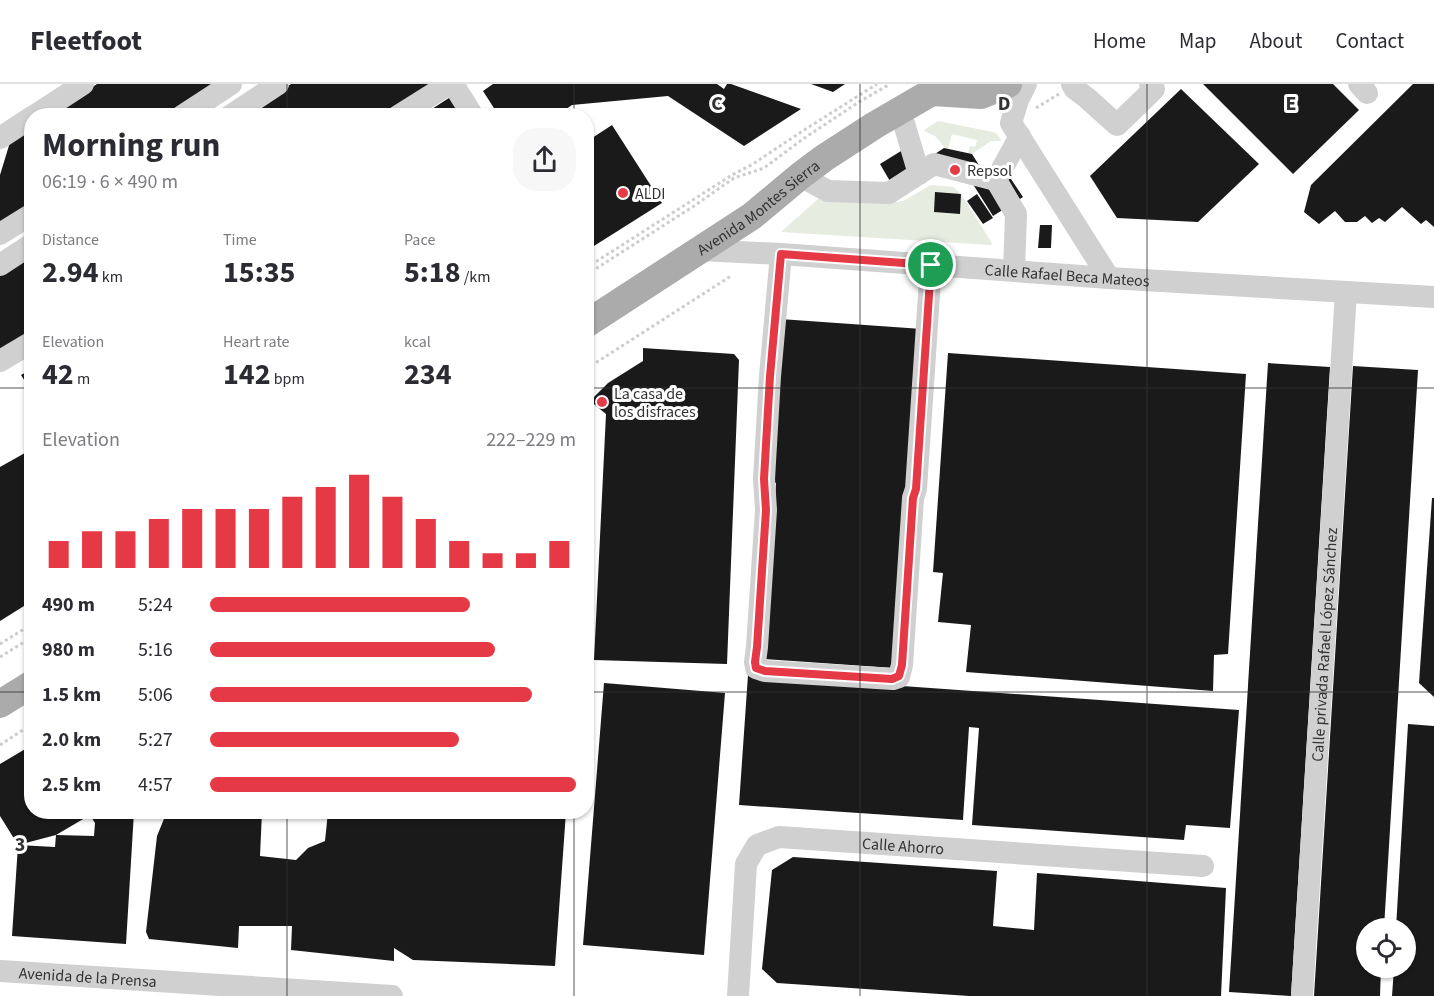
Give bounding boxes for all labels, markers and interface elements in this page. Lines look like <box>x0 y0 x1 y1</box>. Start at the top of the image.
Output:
text: Fleetfoot <box>30 21 142 61</box>
text: Home <box>1093 26 1146 56</box>
text: Map <box>1179 26 1217 56</box>
text: About <box>1250 26 1302 56</box>
text: Contact <box>1335 26 1404 56</box>
text: C <box>711 90 723 118</box>
text: D <box>998 90 1010 118</box>
text: E <box>1286 90 1296 118</box>
text: Morning run <box>42 122 220 169</box>
button: share <box>513 128 576 191</box>
street label: Avenida Montes Sierra <box>693 155 824 261</box>
place label: Repsol <box>967 160 1012 182</box>
marker: Repsol <box>948 163 962 177</box>
text: 06:19 · 6 × 490 m <box>42 168 178 196</box>
place label: ALDI <box>635 183 666 205</box>
marker: ALDI <box>616 186 630 200</box>
text: Distance <box>42 229 99 251</box>
text: Time <box>223 229 257 251</box>
text: Pace <box>404 229 435 251</box>
pin <box>905 239 956 290</box>
icon: arrive <box>914 248 947 281</box>
text: 2.94 <box>42 251 99 294</box>
text: 15:35 <box>223 251 295 294</box>
text: 5:18 <box>404 251 461 294</box>
street label: Calle Rafael Beca Mateos <box>984 259 1150 292</box>
text: km <box>99 266 123 288</box>
text: /km <box>461 266 491 288</box>
text: Elevation <box>42 331 104 353</box>
text: Heart rate <box>223 331 290 353</box>
text: kcal <box>404 331 431 353</box>
text: 42 <box>42 353 74 396</box>
text: 142 <box>223 353 271 396</box>
text: 234 <box>404 353 452 396</box>
text: m <box>74 368 90 390</box>
text: bpm <box>271 368 305 390</box>
place label: La casa de los disfraces <box>614 383 696 423</box>
marker: La casa de los disfraces <box>595 395 609 409</box>
text: Elevation <box>42 426 120 454</box>
text: 222–229 m <box>486 426 576 454</box>
street label: Calle privada Rafael López Sánchez <box>1307 527 1343 762</box>
text: 490 m <box>42 591 95 619</box>
text: 5:24 <box>138 591 173 619</box>
text: 980 m <box>42 636 95 664</box>
text: 5:16 <box>138 636 173 664</box>
text: 1.5 km <box>42 681 101 709</box>
text: 5:06 <box>138 681 173 709</box>
text: 2.0 km <box>42 726 101 754</box>
text: 5:27 <box>138 726 173 754</box>
text: 2.5 km <box>42 771 101 799</box>
text: 4:57 <box>138 771 173 799</box>
text: 3 <box>15 831 25 859</box>
street label: Calle Ahorro <box>861 833 945 860</box>
map controls <box>1356 918 1416 978</box>
button: locate <box>1356 918 1416 978</box>
street label: Avenida de la Prensa <box>18 962 157 993</box>

